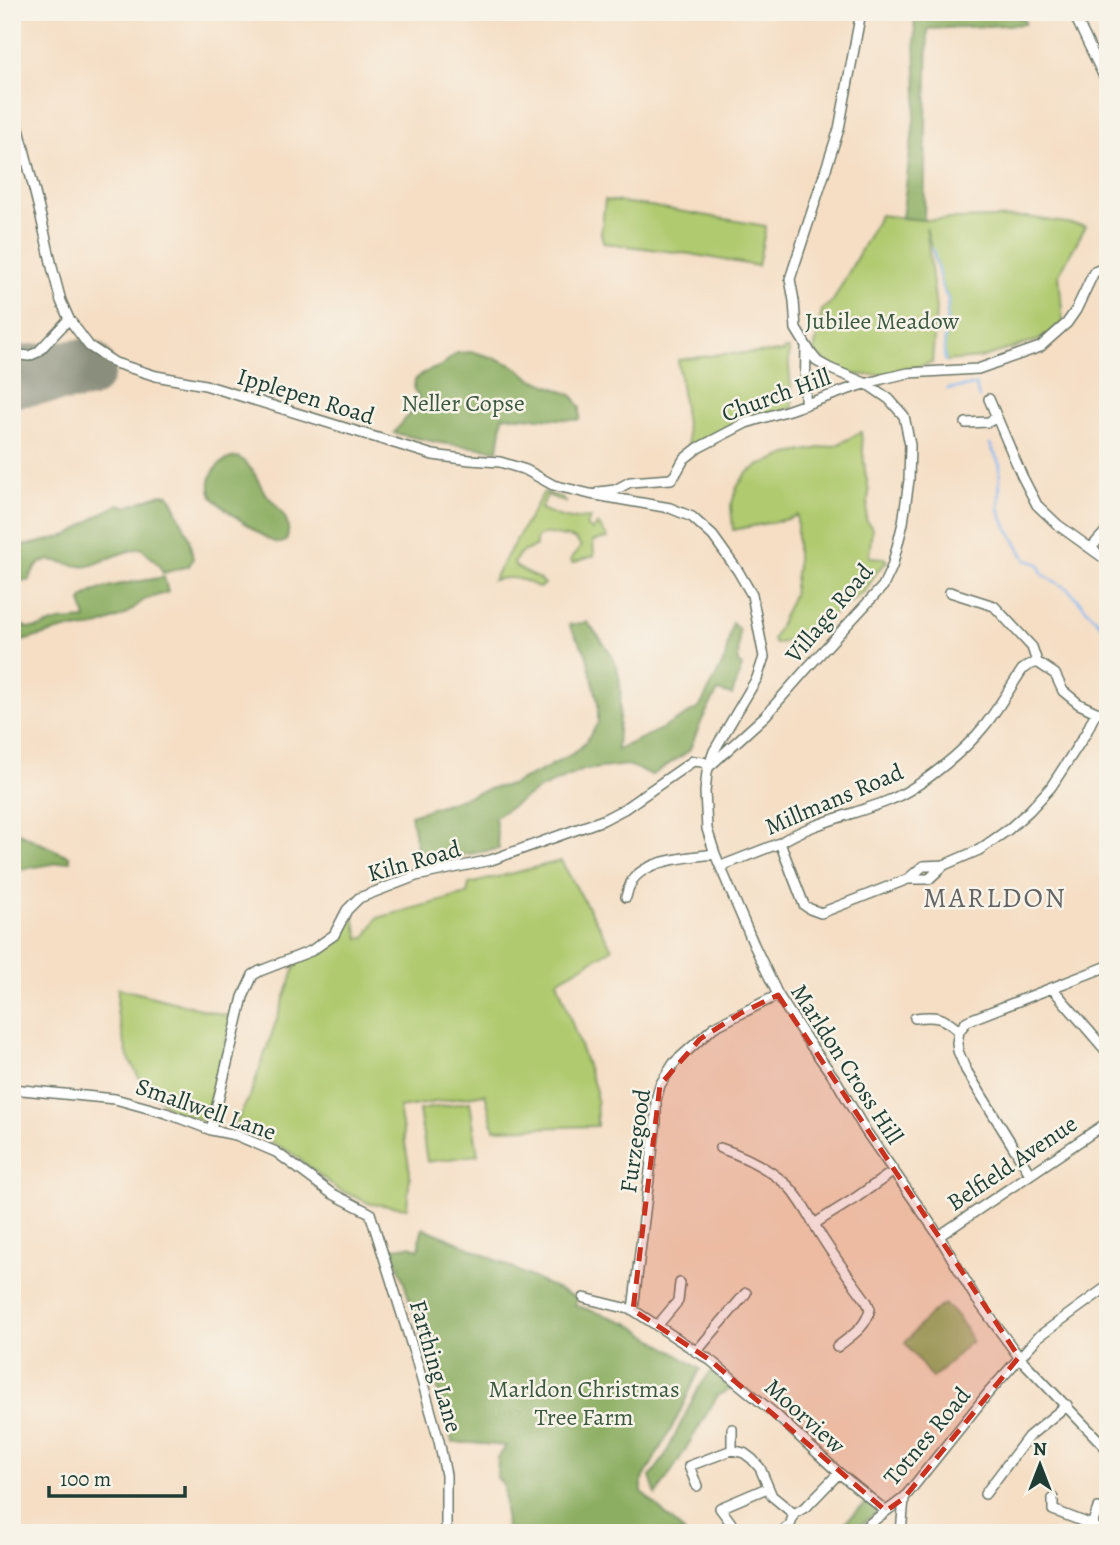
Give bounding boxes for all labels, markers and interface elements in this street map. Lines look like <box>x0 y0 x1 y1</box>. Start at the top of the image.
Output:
park label: Jubilee Meadow <box>805 305 959 337</box>
street label: Ipplepen Road <box>233 360 379 432</box>
street label: Church Hill <box>717 360 835 430</box>
park label: Neller Copse <box>401 387 525 419</box>
street label: Village Road <box>777 556 880 670</box>
street label: Millmans Road <box>760 755 908 842</box>
street label: Kiln Road <box>364 832 464 890</box>
district label: MARLDON <box>923 879 1067 917</box>
street label: Marldon Cross Hill <box>783 978 911 1150</box>
street label: Smallwell Lane <box>132 1070 280 1148</box>
street label: Furzegood <box>612 1087 658 1195</box>
street label: Belfield Avenue <box>941 1108 1083 1218</box>
street label: Farthing Lane <box>402 1296 470 1436</box>
street label: Moorview <box>758 1371 852 1461</box>
park label: Marldon Christmas Tree Farm <box>488 1373 680 1433</box>
street label: Totnes Road <box>876 1380 978 1492</box>
north arrow <box>1004 1430 1074 1500</box>
text: N <box>1033 1436 1047 1462</box>
scale bar <box>49 1454 186 1498</box>
text: 100 m <box>60 1465 111 1493</box>

